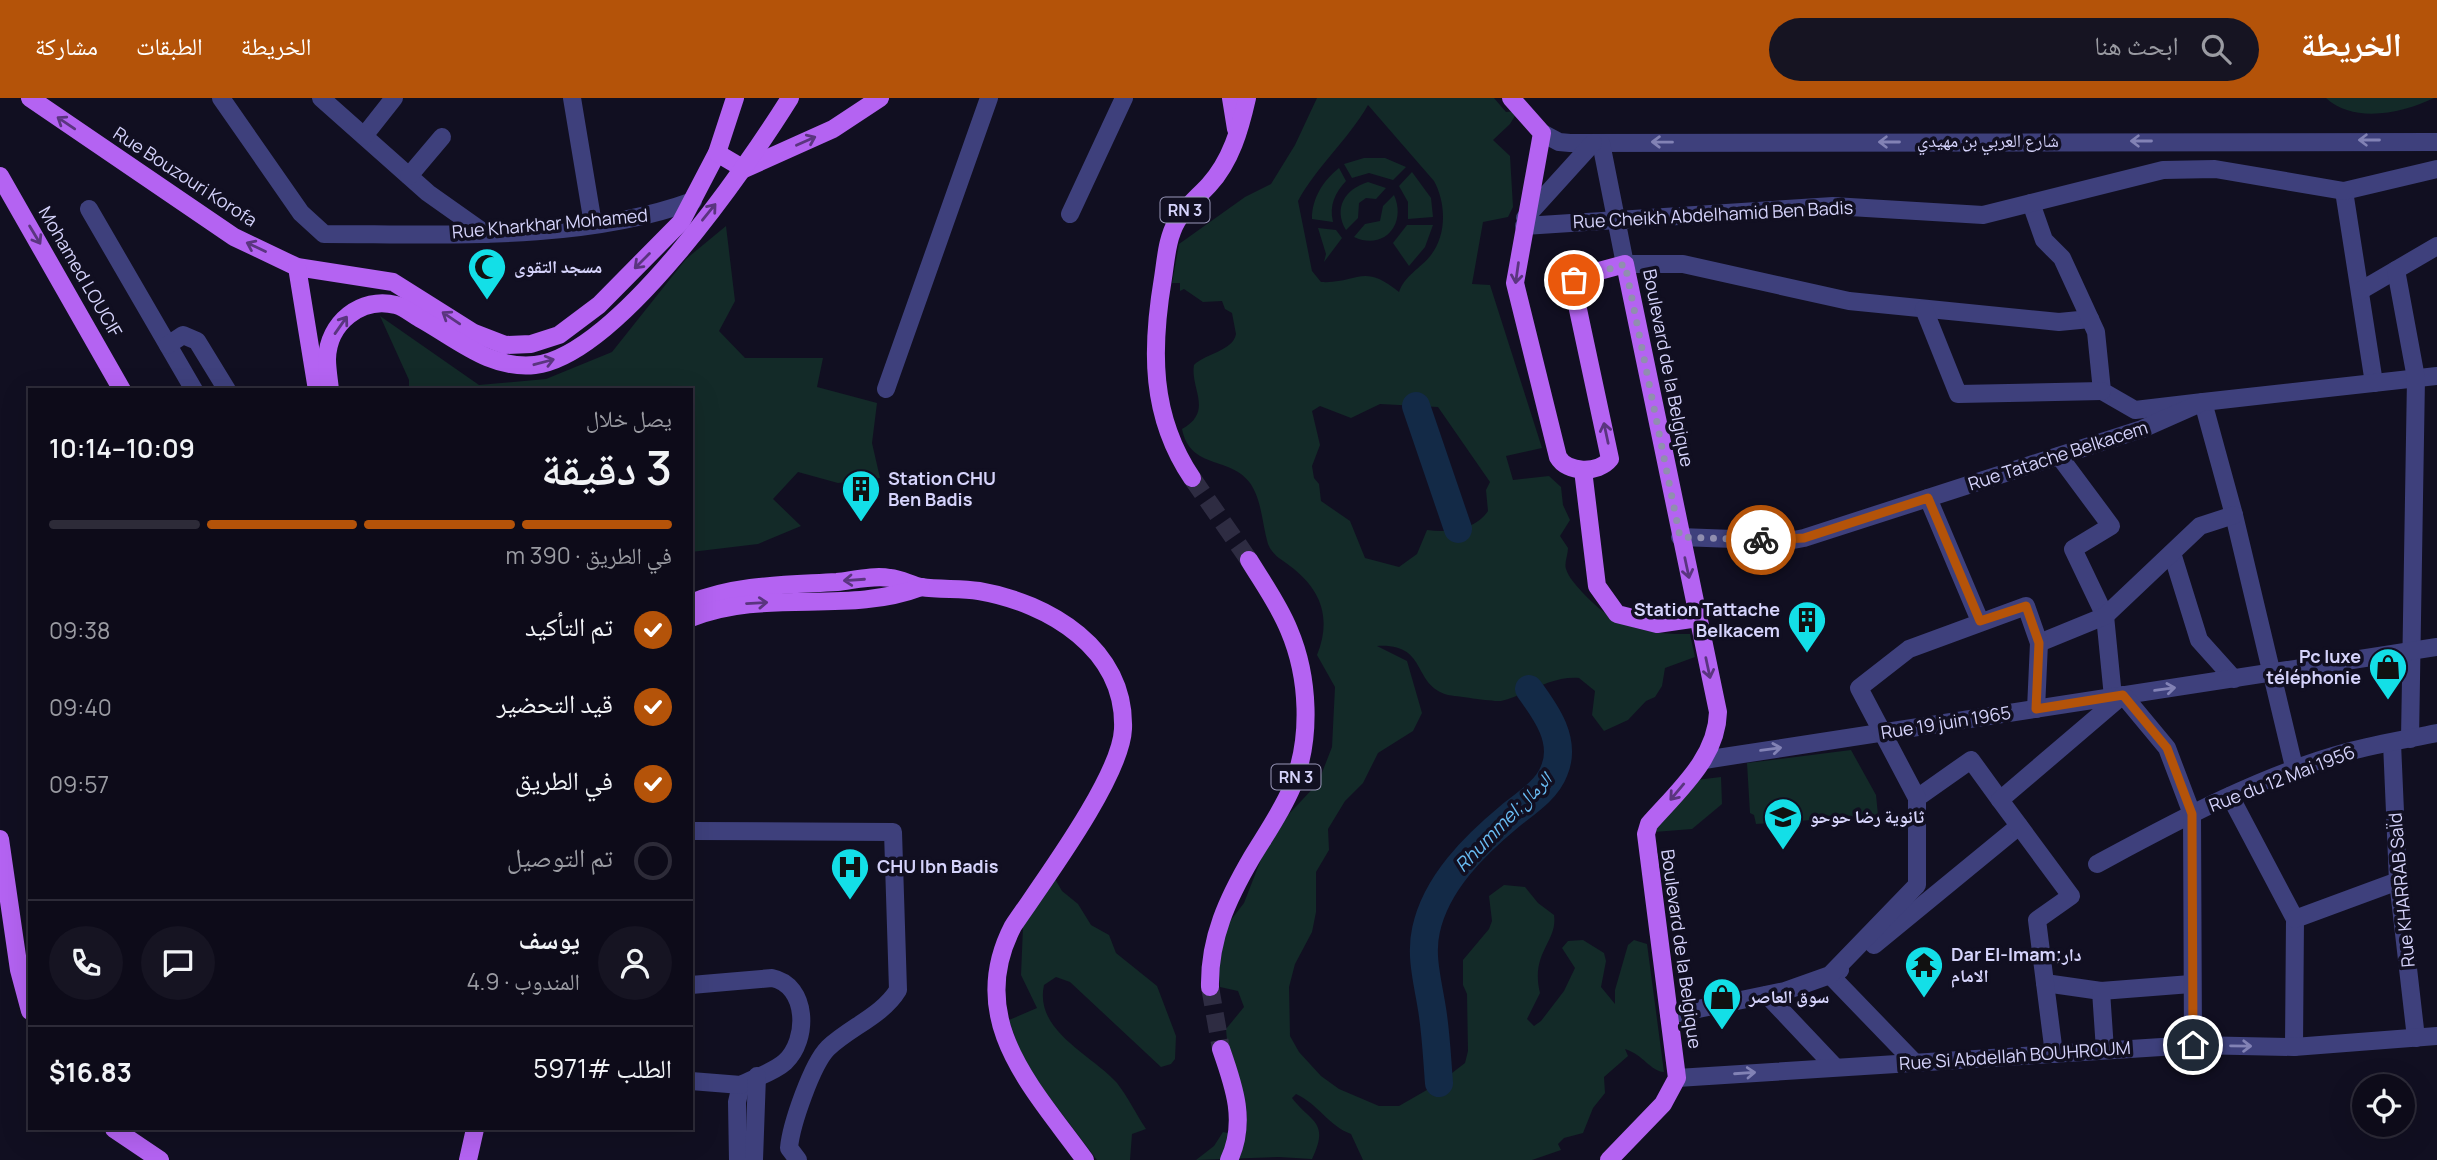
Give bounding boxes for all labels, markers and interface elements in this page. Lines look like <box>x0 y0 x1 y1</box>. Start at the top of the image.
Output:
search box <box>1769 18 2259 81</box>
text: الخريطة <box>2301 21 2402 66</box>
text: ابحث هنا <box>2094 27 2179 63</box>
text: مشاركة <box>35 29 98 62</box>
text: الطبقات <box>136 29 203 62</box>
text: الخريطة <box>241 29 311 62</box>
icon: search <box>2197 30 2235 68</box>
one-way arrow <box>57 115 76 130</box>
street label: Rue Bouzouri Korofa <box>109 121 262 232</box>
street label: شارع العربي بن مهيدي <box>1917 128 2059 156</box>
one-way arrow <box>2358 133 2381 147</box>
one-way arrow <box>795 134 816 147</box>
one-way arrow <box>2130 134 2153 148</box>
one-way arrow <box>1878 135 1901 149</box>
one-way arrow <box>1651 136 1674 149</box>
street label: Rue Cheikh Abdelhamid Ben Badis <box>1572 195 1854 233</box>
road number: RN 3 <box>1160 198 1210 222</box>
street label: Mohamed LOUCIF <box>34 202 128 341</box>
street label: Rue Kharkhar Mohamed <box>451 202 649 244</box>
one-way arrow <box>702 204 717 222</box>
one-way arrow <box>28 224 42 244</box>
one-way arrow <box>246 240 267 253</box>
mosque icon: مسجد التقوى <box>466 246 508 301</box>
pin <box>1544 250 1604 310</box>
one-way arrow <box>634 252 651 269</box>
place label: مسجد التقوى <box>514 254 602 278</box>
one-way arrow <box>1510 261 1523 283</box>
icon: bag <box>1555 261 1593 299</box>
street label: Boulevard de la Belgique <box>1638 267 1700 469</box>
one-way arrow <box>442 311 461 325</box>
one-way arrow <box>333 316 348 335</box>
one-way arrow <box>532 355 554 368</box>
text: يصل خلال <box>586 402 672 434</box>
street label: Rue Tatache Belkacem <box>1965 415 2151 495</box>
one-way arrow <box>1598 422 1612 445</box>
text: 10:09–10:14 <box>49 430 195 466</box>
text: 3 دقيقة <box>541 436 672 499</box>
place label: Station CHU Ben Badis <box>888 466 996 511</box>
building icon: Station CHU Ben Badis <box>840 468 882 523</box>
courier <box>1726 505 1796 575</box>
icon: bike <box>1742 521 1780 559</box>
text: في الطريق · 390 m <box>506 539 672 571</box>
one-way arrow <box>1681 556 1694 579</box>
one-way arrow <box>843 574 866 587</box>
one-way arrow <box>746 596 768 609</box>
place label: Station Tattache Belkacem <box>1634 597 1780 642</box>
building icon: Station Tattache Belkacem <box>1786 599 1828 654</box>
text: تم التأكيد <box>525 608 613 644</box>
icon: check <box>634 611 672 649</box>
text: 09:38 <box>49 614 110 646</box>
place label: Pc luxe téléphonie <box>2266 644 2361 689</box>
shop icon: Pc luxe téléphonie <box>2367 646 2409 701</box>
one-way arrow <box>1702 656 1716 679</box>
one-way arrow <box>2153 682 2176 695</box>
text: قيد التحضير <box>497 685 613 721</box>
icon: check <box>634 688 672 726</box>
text: 09:40 <box>49 691 112 723</box>
street label: Rue 19 juin 1965 <box>1879 700 2013 744</box>
street label: Rue du 12 Mai 1956 <box>2205 739 2358 817</box>
one-way arrow <box>1759 742 1782 755</box>
text: في الطريق <box>515 762 613 798</box>
road number: RN 3 <box>1272 764 1320 790</box>
icon: check <box>634 765 672 803</box>
water label: Rhummel;الرمال <box>1449 765 1558 877</box>
text: 09:57 <box>49 768 109 800</box>
one-way arrow <box>1669 782 1685 800</box>
school or university icon: ثانوية رضا حوحو <box>1762 796 1804 851</box>
place label: ثانوية رضا حوحو <box>1810 804 1924 828</box>
street label: Rue KHARRAB SaÏd <box>2382 812 2420 968</box>
text: تم التوصيل <box>507 839 613 875</box>
hospital icon: CHU Ibn Badis <box>829 846 871 901</box>
street label: Boulevard de la Belgique <box>1656 848 1708 1050</box>
place label: CHU Ibn Badis <box>877 854 999 878</box>
text: يوسف <box>519 921 580 957</box>
button: phone <box>49 926 123 1000</box>
button: chat <box>141 926 215 1000</box>
button: person <box>598 926 672 1000</box>
place label: Dar El-Imam;دار الامام <box>1951 942 2082 988</box>
temple icon: Dar El-Imam;دار الامام <box>1903 944 1945 999</box>
text: المندوب · 4.9 <box>466 965 580 997</box>
shop icon: سوق العاصر <box>1701 976 1743 1031</box>
place label: سوق العاصر <box>1748 984 1829 1008</box>
pin <box>2163 1015 2223 1075</box>
icon: home <box>2174 1026 2212 1064</box>
street label: Rue Si Abdellah BOUHROUM <box>1898 1035 2132 1075</box>
one-way arrow <box>2229 1039 2252 1053</box>
text: الطلب #5971 <box>533 1050 672 1086</box>
text: $16.83 <box>49 1054 132 1090</box>
one-way arrow <box>1733 1067 1756 1080</box>
map controls <box>2352 1074 2415 1137</box>
button: locate <box>2352 1074 2415 1137</box>

